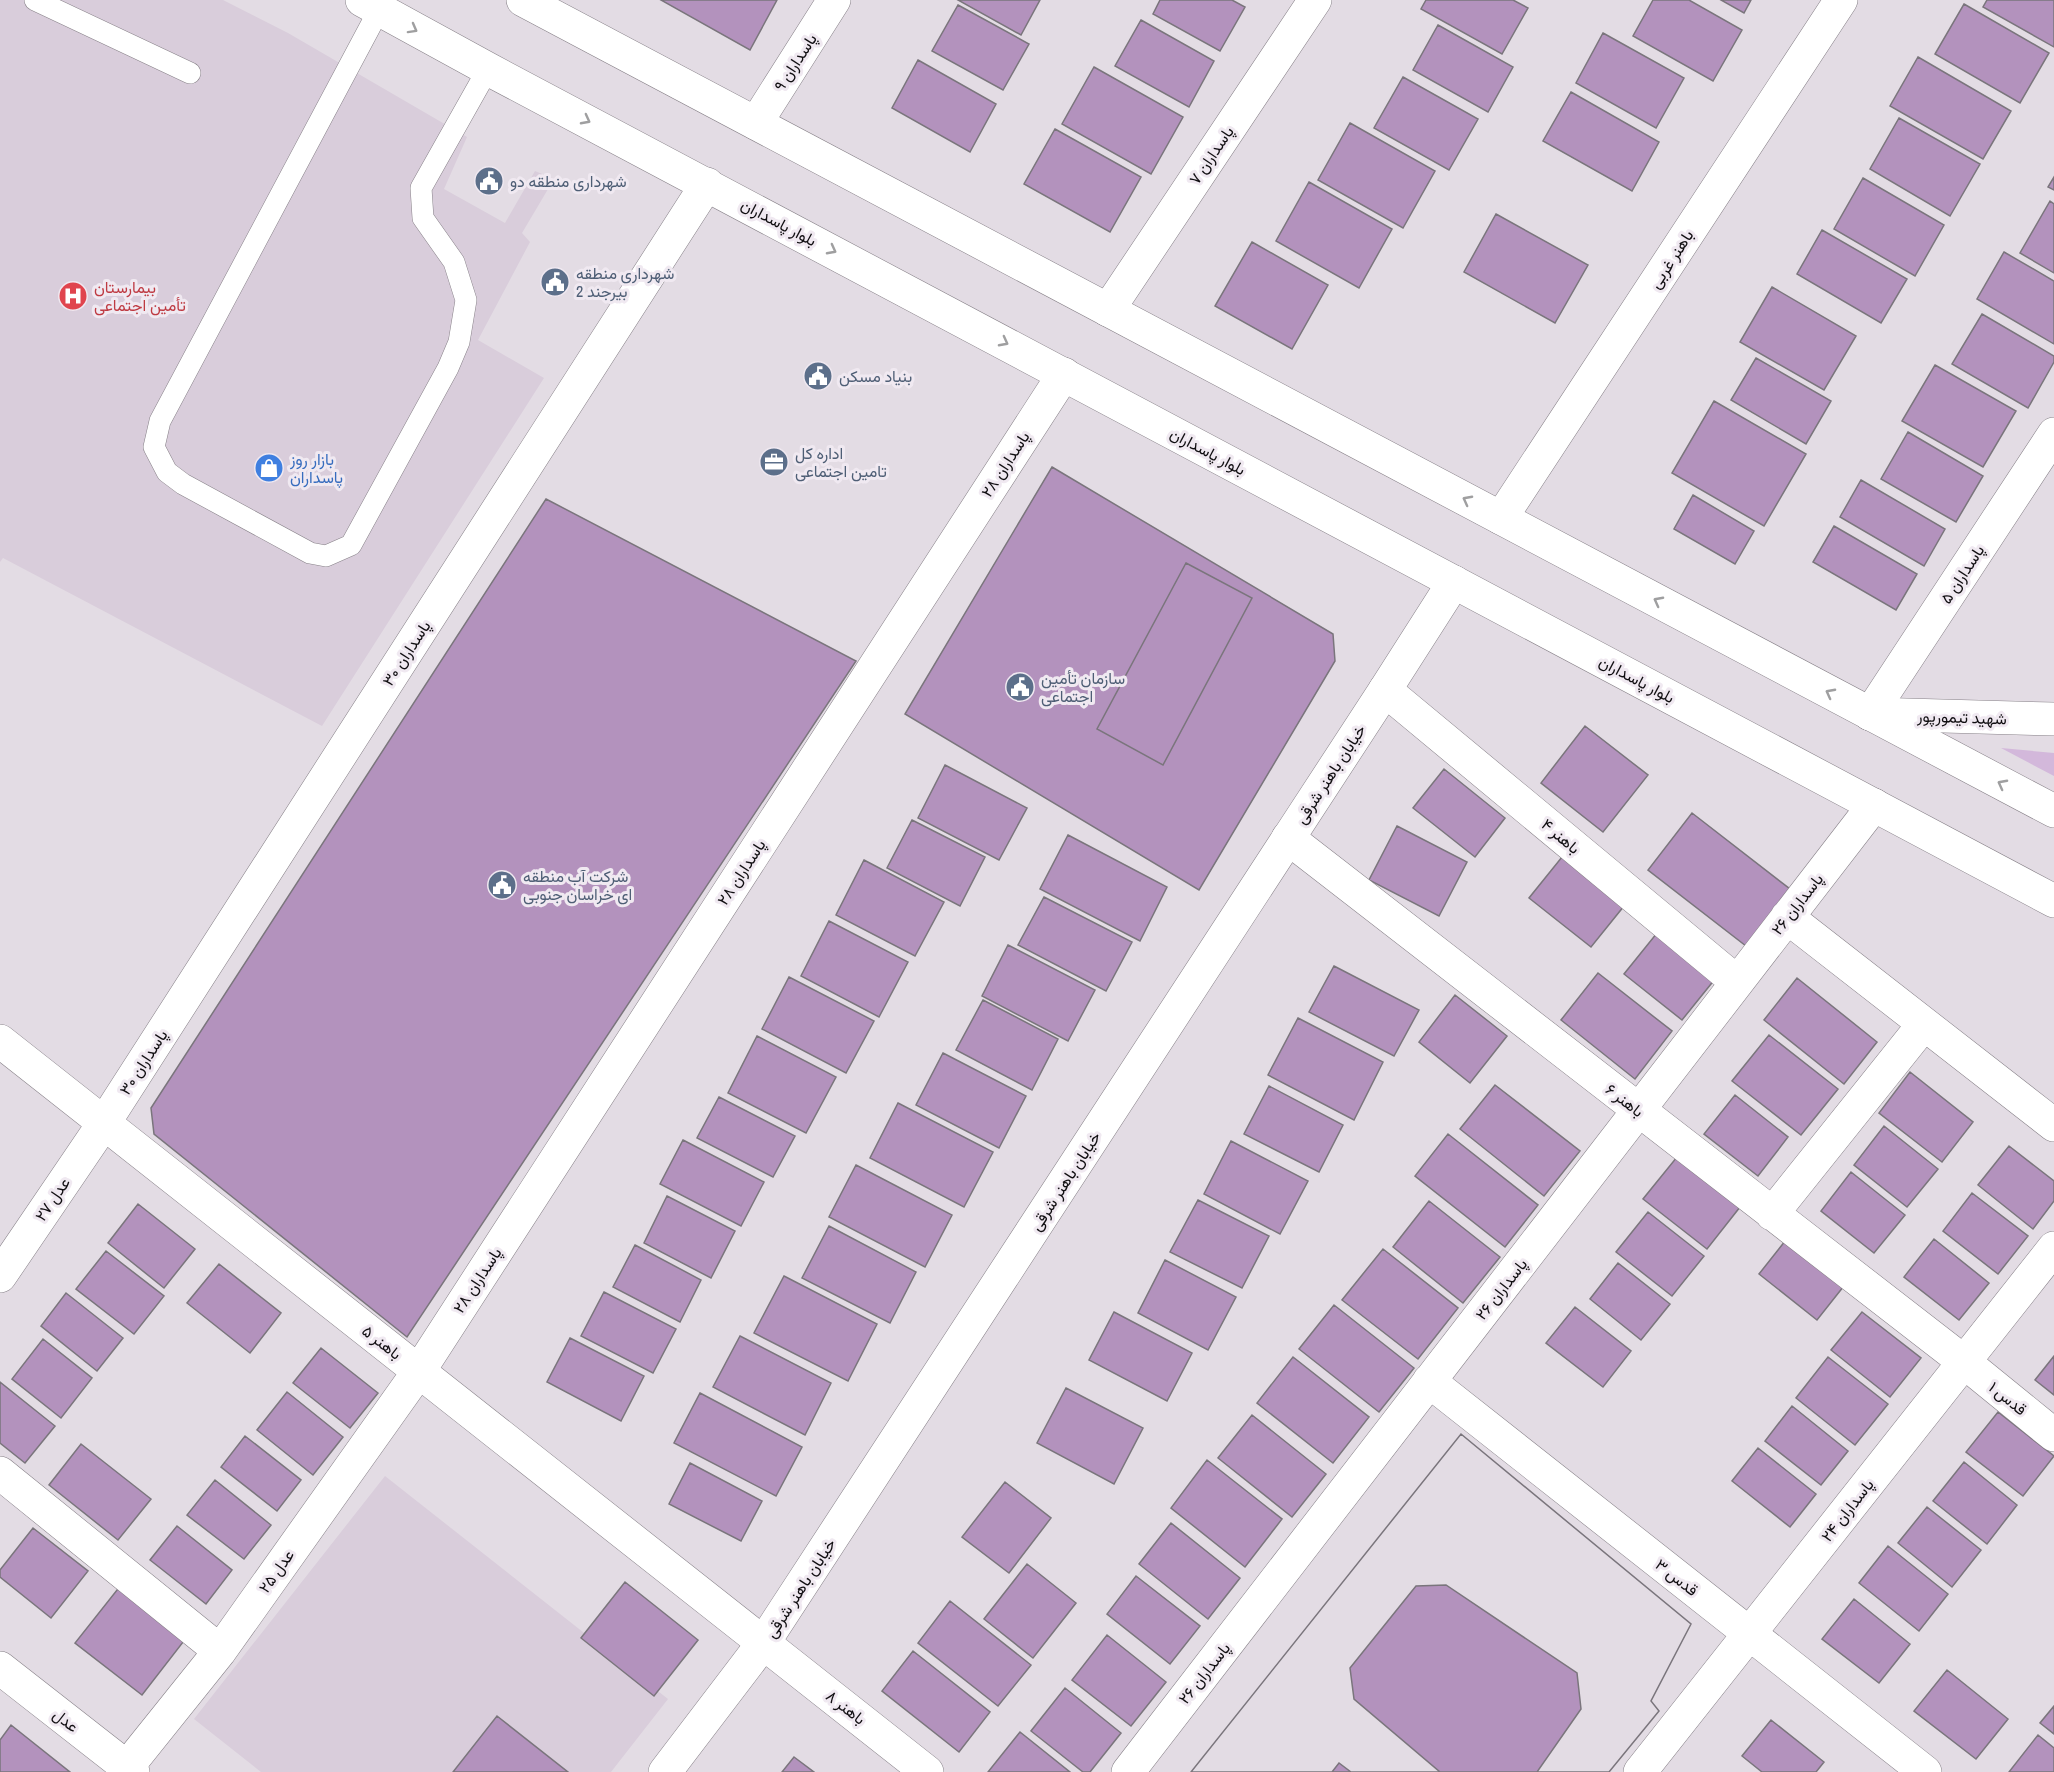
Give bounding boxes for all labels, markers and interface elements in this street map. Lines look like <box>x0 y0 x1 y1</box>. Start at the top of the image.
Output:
one-way arrow <box>407 21 418 33</box>
street label: پاسداران ۹ <box>768 29 823 95</box>
one-way arrow <box>579 113 590 124</box>
street label: پاسداران ۷ <box>1183 121 1239 189</box>
public building icon: شهرداری منطقه دو <box>473 165 505 197</box>
place label: شهرداری منطقه دو <box>510 170 627 192</box>
street label: بلوار پاسداران <box>737 193 821 252</box>
street label: باهنر غربی <box>1644 225 1698 293</box>
one-way arrow <box>826 243 837 255</box>
place label: شهرداری منطقه 2 بیرجند <box>576 262 674 302</box>
public building icon: شهرداری منطقه 2 بیرجند <box>539 266 571 298</box>
place label: بیمارستان تأمین اجتماعی <box>94 276 186 316</box>
hospital icon: بیمارستان تأمین اجتماعی <box>57 280 89 312</box>
one-way arrow <box>998 335 1009 346</box>
public building icon: بنیاد مسکن <box>802 360 834 392</box>
place label: بنیاد مسکن <box>839 365 912 387</box>
street label: بلوار پاسداران <box>1166 422 1250 481</box>
street label: پاسداران ۲۸ <box>976 427 1035 502</box>
place label: اداره کل تامین اجتماعی <box>795 442 887 482</box>
office icon: اداره کل تامین اجتماعی <box>758 446 790 478</box>
place label: بازار روز پاسداران <box>289 448 343 489</box>
shop icon: بازار روز پاسداران <box>253 452 285 484</box>
one-way arrow <box>1462 496 1473 507</box>
street label: پاسداران ۵ <box>1935 540 1990 608</box>
one-way arrow <box>1653 597 1664 608</box>
street label: پاسداران ۳۰ <box>377 616 436 691</box>
street label: بلوار پاسداران <box>1595 650 1679 709</box>
place label: سازمان تأمین اجتماعی <box>1041 667 1125 707</box>
public building icon: سازمان تأمین اجتماعی <box>1004 671 1036 703</box>
one-way arrow <box>1825 688 1836 700</box>
street label: شهید تیمورپور <box>1916 704 2007 731</box>
street label: خیابان باهنر شرقی <box>1290 720 1371 828</box>
one-way arrow <box>1998 780 2009 791</box>
street label: باهنر ۴ <box>1537 813 1585 859</box>
street label: پاسداران ۲۸ <box>712 835 771 910</box>
place label: شرکت آب منطقه ای خراسان جنوبی <box>523 865 632 905</box>
public building icon: شرکت آب منطقه ای خراسان جنوبی <box>486 869 518 901</box>
street label: پاسداران ۲۶ <box>1766 869 1829 940</box>
street label: پاسداران ۳۰ <box>114 1025 173 1100</box>
street label: باهنر ۶ <box>1601 1078 1649 1122</box>
street label: خیابان باهنر شرقی <box>1025 1127 1106 1235</box>
street label: عدل ۲۷ <box>29 1173 75 1225</box>
street label: پاسداران ۲۸ <box>448 1243 507 1318</box>
street label: پاسداران ۲۶ <box>1470 1254 1533 1325</box>
street label: باهنر ۵ <box>358 1320 406 1364</box>
street label: قدس ۱ <box>1984 1376 2032 1420</box>
street label: پاسداران ۲۴ <box>1816 1474 1879 1547</box>
street label: خیابان باهنر شرقی <box>760 1534 841 1642</box>
street label: عدل ۲۵ <box>253 1545 299 1597</box>
street label: قدس ۳ <box>1651 1553 1703 1601</box>
street label: پاسداران ۲۶ <box>1173 1638 1236 1709</box>
street label: باهنر ۸ <box>822 1685 870 1729</box>
street label: عدل <box>49 1703 83 1737</box>

